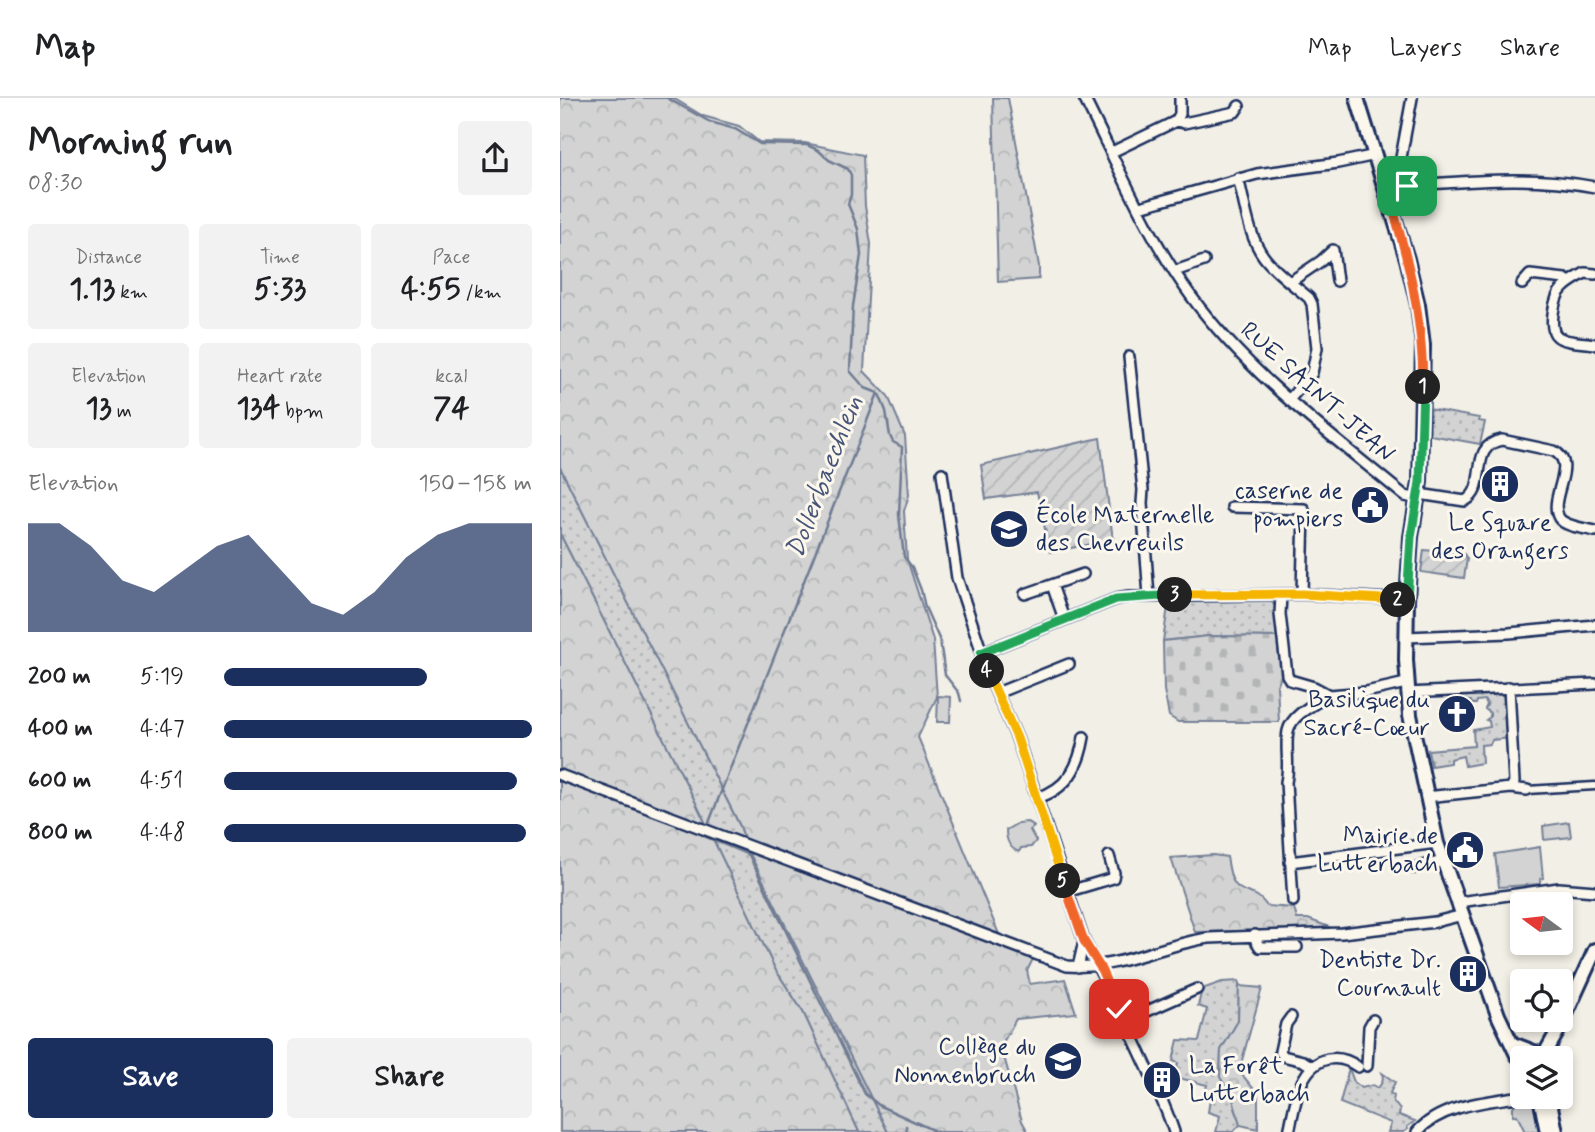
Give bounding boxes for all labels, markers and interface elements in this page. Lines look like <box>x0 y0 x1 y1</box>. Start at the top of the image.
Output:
text: Map <box>35 26 95 70</box>
text: Map <box>1308 33 1352 64</box>
text: Layers <box>1390 33 1462 64</box>
text: Share <box>1500 33 1560 64</box>
text: Morning run <box>28 118 233 167</box>
button: share <box>458 121 532 195</box>
pin <box>1377 156 1437 216</box>
icon: arrive <box>1388 167 1426 205</box>
text: 08:30 <box>28 169 83 199</box>
text: Distance <box>75 245 142 270</box>
text: Time <box>260 245 300 270</box>
text: Pace <box>432 245 470 270</box>
text: 1.13 <box>69 270 115 309</box>
text: 5:33 <box>254 270 306 309</box>
text: 4:55 <box>401 270 460 309</box>
text: km <box>115 280 148 305</box>
text: /km <box>460 280 502 305</box>
street label: RUE SAINT-JEAN <box>1233 315 1401 471</box>
text: Elevation <box>71 364 146 389</box>
text: Heart rate <box>237 364 323 389</box>
text: kcal <box>435 364 467 389</box>
pin: 1 <box>1406 370 1440 404</box>
text: 1 <box>1418 374 1427 399</box>
text: 13 <box>85 389 112 428</box>
text: 134 <box>236 389 280 428</box>
text: 74 <box>433 389 470 428</box>
water label: Dollerbaechlein <box>779 391 871 563</box>
text: m <box>112 399 132 424</box>
text: bpm <box>280 399 324 424</box>
building icon: Le Square des Orangers <box>1479 463 1521 505</box>
text: Elevation <box>28 469 119 499</box>
text: 150–158 m <box>418 469 532 499</box>
place label: caserne de pompiers <box>1235 476 1343 535</box>
public building icon: caserne de pompiers <box>1349 484 1391 526</box>
place label: École Maternelle des Chevreuils <box>1036 498 1214 559</box>
school or university icon: École Maternelle des Chevreuils <box>988 508 1030 550</box>
place label: Le Square des Orangers <box>1431 508 1569 570</box>
pin: 3 <box>1158 578 1192 612</box>
text: 3 <box>1170 582 1179 607</box>
pin: 2 <box>1380 582 1416 618</box>
text: 2 <box>1393 587 1402 612</box>
pin: 4 <box>970 654 1004 688</box>
text: 4 <box>981 658 992 683</box>
text: 200 m <box>28 662 91 692</box>
text: 5:19 <box>140 662 184 692</box>
place label: Basilique du Sacré-Cœur <box>1303 685 1430 744</box>
church icon: Basilique du Sacré-Cœur <box>1436 693 1478 735</box>
text: 400 m <box>28 714 93 744</box>
text: 4:47 <box>140 714 184 744</box>
text: 600 m <box>28 766 91 796</box>
text: 4:51 <box>140 766 183 796</box>
text: 800 m <box>28 818 92 848</box>
text: 4:48 <box>140 818 186 848</box>
place label: Mairie de Lutterbach <box>1317 821 1438 880</box>
public building icon: Mairie de Lutterbach <box>1444 829 1486 871</box>
pin: 5 <box>1046 864 1080 898</box>
text: 5 <box>1057 868 1068 893</box>
north arrow <box>1510 892 1573 956</box>
map controls <box>1510 892 1573 1109</box>
place label: Dentiste Dr. Cournault <box>1319 945 1441 1004</box>
building icon: Dentiste Dr. Cournault <box>1447 953 1489 995</box>
button: locate <box>1510 969 1573 1032</box>
pin <box>1089 979 1149 1039</box>
icon: check <box>1100 990 1138 1028</box>
place label: Collège du Nonnenbruch <box>894 1032 1036 1091</box>
button: Save <box>28 1038 273 1118</box>
button: Share <box>287 1038 532 1118</box>
school or university icon: Collège du Nonnenbruch <box>1042 1040 1084 1082</box>
button: layers <box>1510 1046 1573 1109</box>
place label: La Forêt Lutterbach <box>1189 1051 1310 1110</box>
building icon: La Forêt Lutterbach <box>1141 1059 1183 1101</box>

